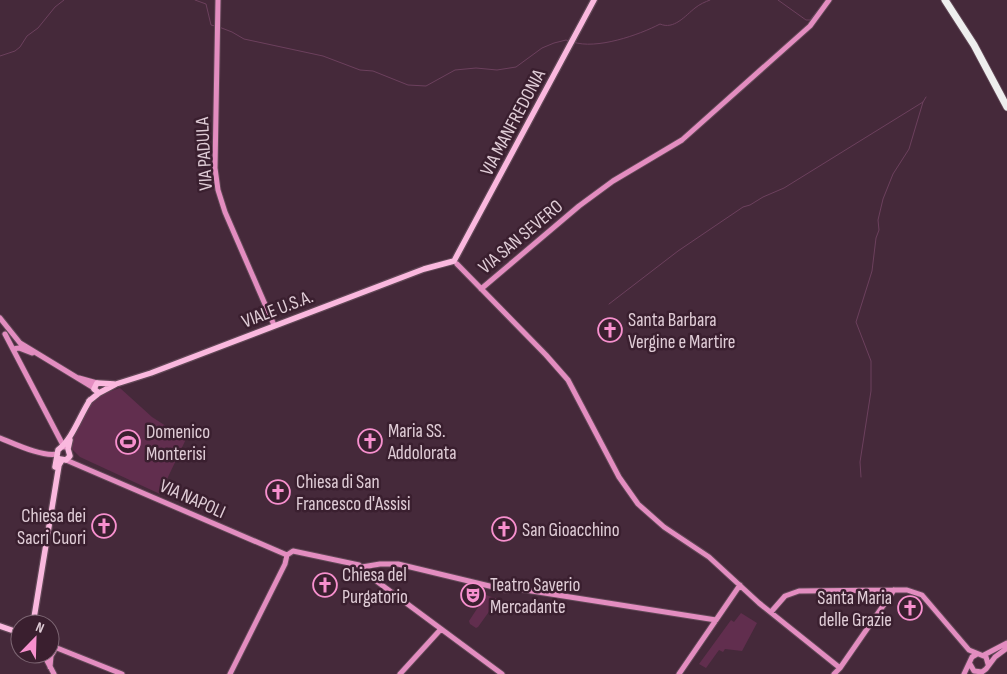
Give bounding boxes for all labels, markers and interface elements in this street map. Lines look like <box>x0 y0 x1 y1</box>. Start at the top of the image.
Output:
street label: VIA MANFREDONIA <box>476 65 551 180</box>
street label: VIA PADULA <box>191 116 218 191</box>
street label: VIA SAN SEVERO <box>474 195 568 279</box>
street label: VIALE U.S.A. <box>239 285 317 334</box>
place label: Santa Barbara Vergine e Martire <box>628 309 736 354</box>
church icon: Santa Barbara Vergine e Martire <box>597 317 623 343</box>
place label: Maria SS. Addolorata <box>387 420 457 465</box>
place label: Domenico Monterisi <box>146 421 210 466</box>
church icon: Maria SS. Addolorata <box>357 428 383 454</box>
sports icon: Domenico Monterisi <box>115 429 141 455</box>
place label: Chiesa di San Francesco d'Assisi <box>296 471 411 516</box>
street label: VIA NAPOLI <box>156 475 229 524</box>
church icon: Chiesa di San Francesco d'Assisi <box>265 479 291 505</box>
place label: Chiesa dei Sacri Cuori <box>17 505 86 550</box>
church icon: Chiesa dei Sacri Cuori <box>91 513 117 539</box>
church icon: San Gioacchino <box>491 516 517 542</box>
place label: San Gioacchino <box>522 519 620 542</box>
place label: Chiesa del Purgatorio <box>342 564 408 609</box>
church icon: Chiesa del Purgatorio <box>312 572 338 598</box>
place label: Teatro Saverio Mercadante <box>490 574 580 619</box>
theatre icon: Teatro Saverio Mercadante <box>460 582 486 608</box>
place label: Santa Maria delle Grazie <box>817 587 892 632</box>
church icon: Santa Maria delle Grazie <box>897 595 923 621</box>
north arrow <box>10 614 60 664</box>
text: N <box>33 618 47 637</box>

